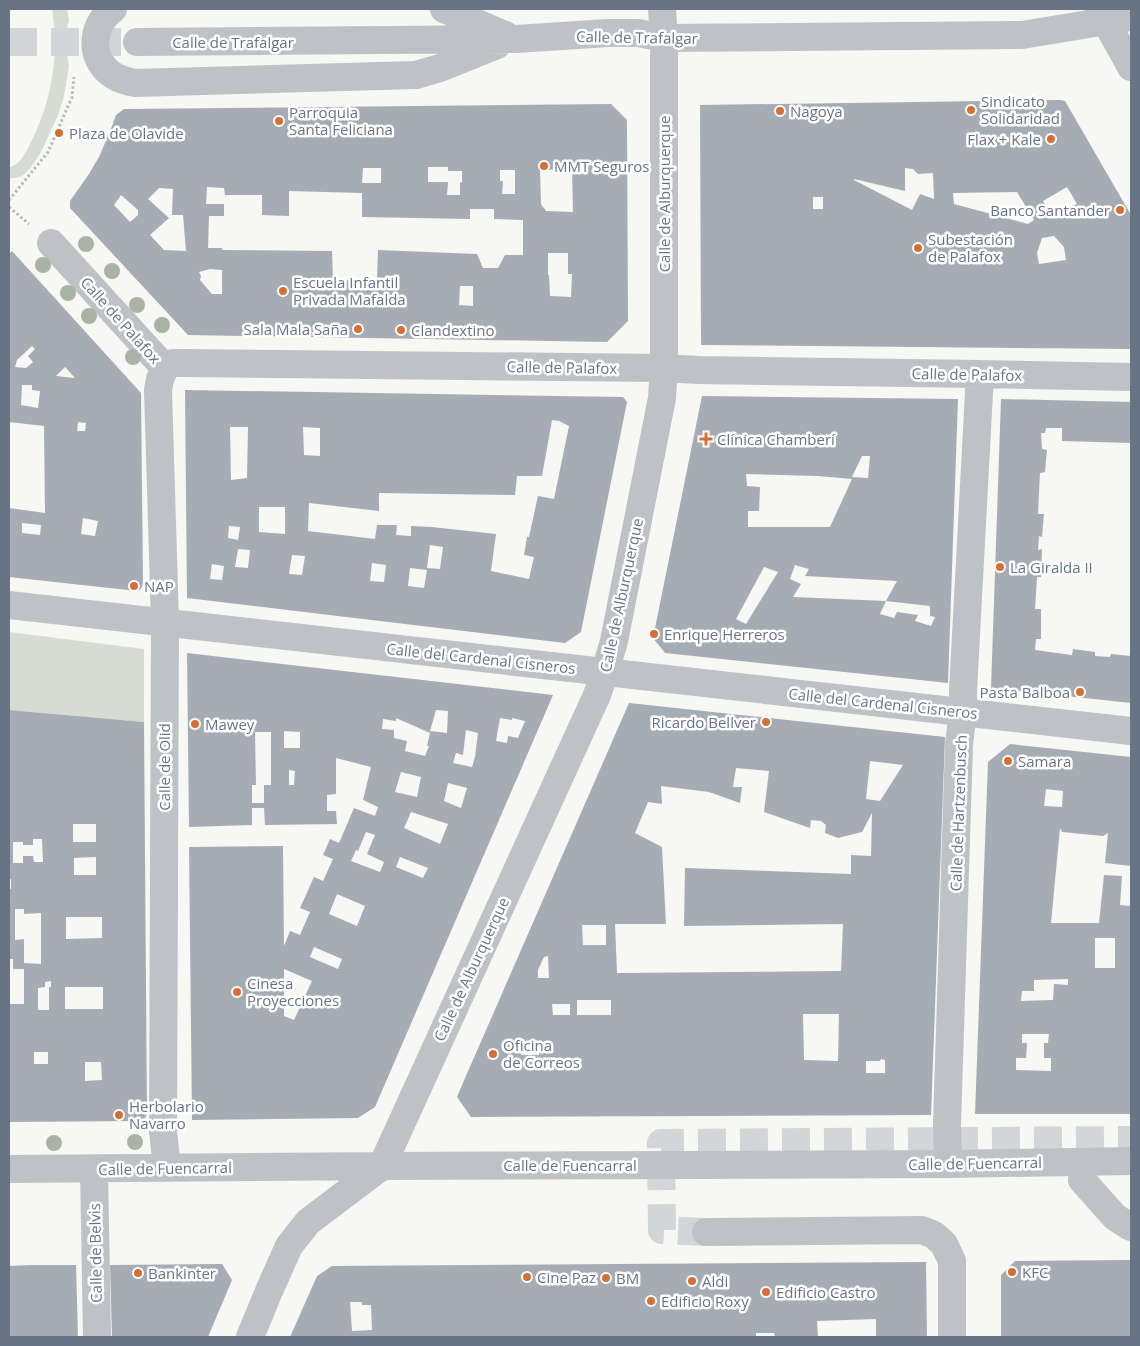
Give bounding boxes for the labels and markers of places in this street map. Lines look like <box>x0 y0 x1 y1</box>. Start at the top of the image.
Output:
place label: Sindicato Solidaridad <box>981 91 1060 128</box>
place label: Nagoya <box>790 101 843 121</box>
place label: Parroquia Santa Feliciana <box>289 102 393 139</box>
marker: Sindicato Solidaridad <box>965 104 977 116</box>
marker: Nagoya <box>774 105 786 117</box>
marker: Parroquia Santa Feliciana <box>273 115 285 127</box>
place label: Plaza de Olavide <box>69 123 184 143</box>
marker: Plaza de Olavide <box>53 127 65 139</box>
place label: Flax + Kale <box>967 129 1041 149</box>
marker: Flax + Kale <box>1045 133 1057 145</box>
place label: MMT Seguros <box>554 156 649 176</box>
marker: MMT Seguros <box>538 160 550 172</box>
place label: Banco Santander <box>990 200 1110 220</box>
marker: Banco Santander <box>1114 204 1126 216</box>
place label: Subestación de Palafox <box>928 229 1013 266</box>
marker: Subestación de Palafox <box>912 242 924 254</box>
place label: Escuela Infantil Privada Mafalda <box>293 272 406 309</box>
marker: Escuela Infantil Privada Mafalda <box>277 285 289 297</box>
place label: Sala Mala Saña <box>243 319 348 339</box>
place label: Clandextino <box>411 320 495 340</box>
marker: Sala Mala Saña <box>352 323 364 335</box>
marker: Clandextino <box>395 324 407 336</box>
place label: Clínica Chamberí <box>717 429 836 449</box>
marker: Clínica Chamberí <box>699 432 713 446</box>
place label: La Giralda II <box>1010 557 1093 577</box>
marker: La Giralda II <box>994 561 1006 573</box>
place label: NAP <box>144 576 174 596</box>
marker: NAP <box>128 580 140 592</box>
place label: Enrique Herreros <box>664 624 785 644</box>
marker: Enrique Herreros <box>648 628 660 640</box>
place label: Pasta Balboa <box>980 682 1070 702</box>
marker: Pasta Balboa <box>1074 686 1086 698</box>
place label: Ricardo Bellver <box>651 712 756 732</box>
place label: Mawey <box>205 714 255 734</box>
marker: Ricardo Bellver <box>760 716 772 728</box>
marker: Mawey <box>189 718 201 730</box>
place label: Samara <box>1018 751 1071 771</box>
marker: Samara <box>1002 755 1014 767</box>
place label: Cinesa Proyecciones <box>247 973 339 1010</box>
marker: Cinesa Proyecciones <box>231 986 243 998</box>
place label: Oficina de Correos <box>503 1035 580 1072</box>
marker: Oficina de Correos <box>487 1048 499 1060</box>
place label: Herbolario Navarro <box>129 1096 204 1133</box>
marker: Herbolario Navarro <box>113 1109 125 1121</box>
place label: KFC <box>1022 1262 1048 1282</box>
place label: Bankinter <box>148 1263 216 1283</box>
marker: KFC <box>1006 1266 1018 1278</box>
marker: Bankinter <box>132 1267 144 1279</box>
place label: Cine Paz <box>537 1267 596 1287</box>
place label: BM <box>616 1268 639 1288</box>
marker: Cine Paz <box>521 1271 533 1283</box>
place label: Aldi <box>702 1271 728 1291</box>
marker: BM <box>600 1272 612 1284</box>
marker: Aldi <box>686 1275 698 1287</box>
place label: Edificio Castro <box>776 1282 875 1302</box>
marker: Edificio Castro <box>760 1286 772 1298</box>
place label: Edificio Roxy <box>661 1291 749 1311</box>
marker: Edificio Roxy <box>645 1295 657 1307</box>

